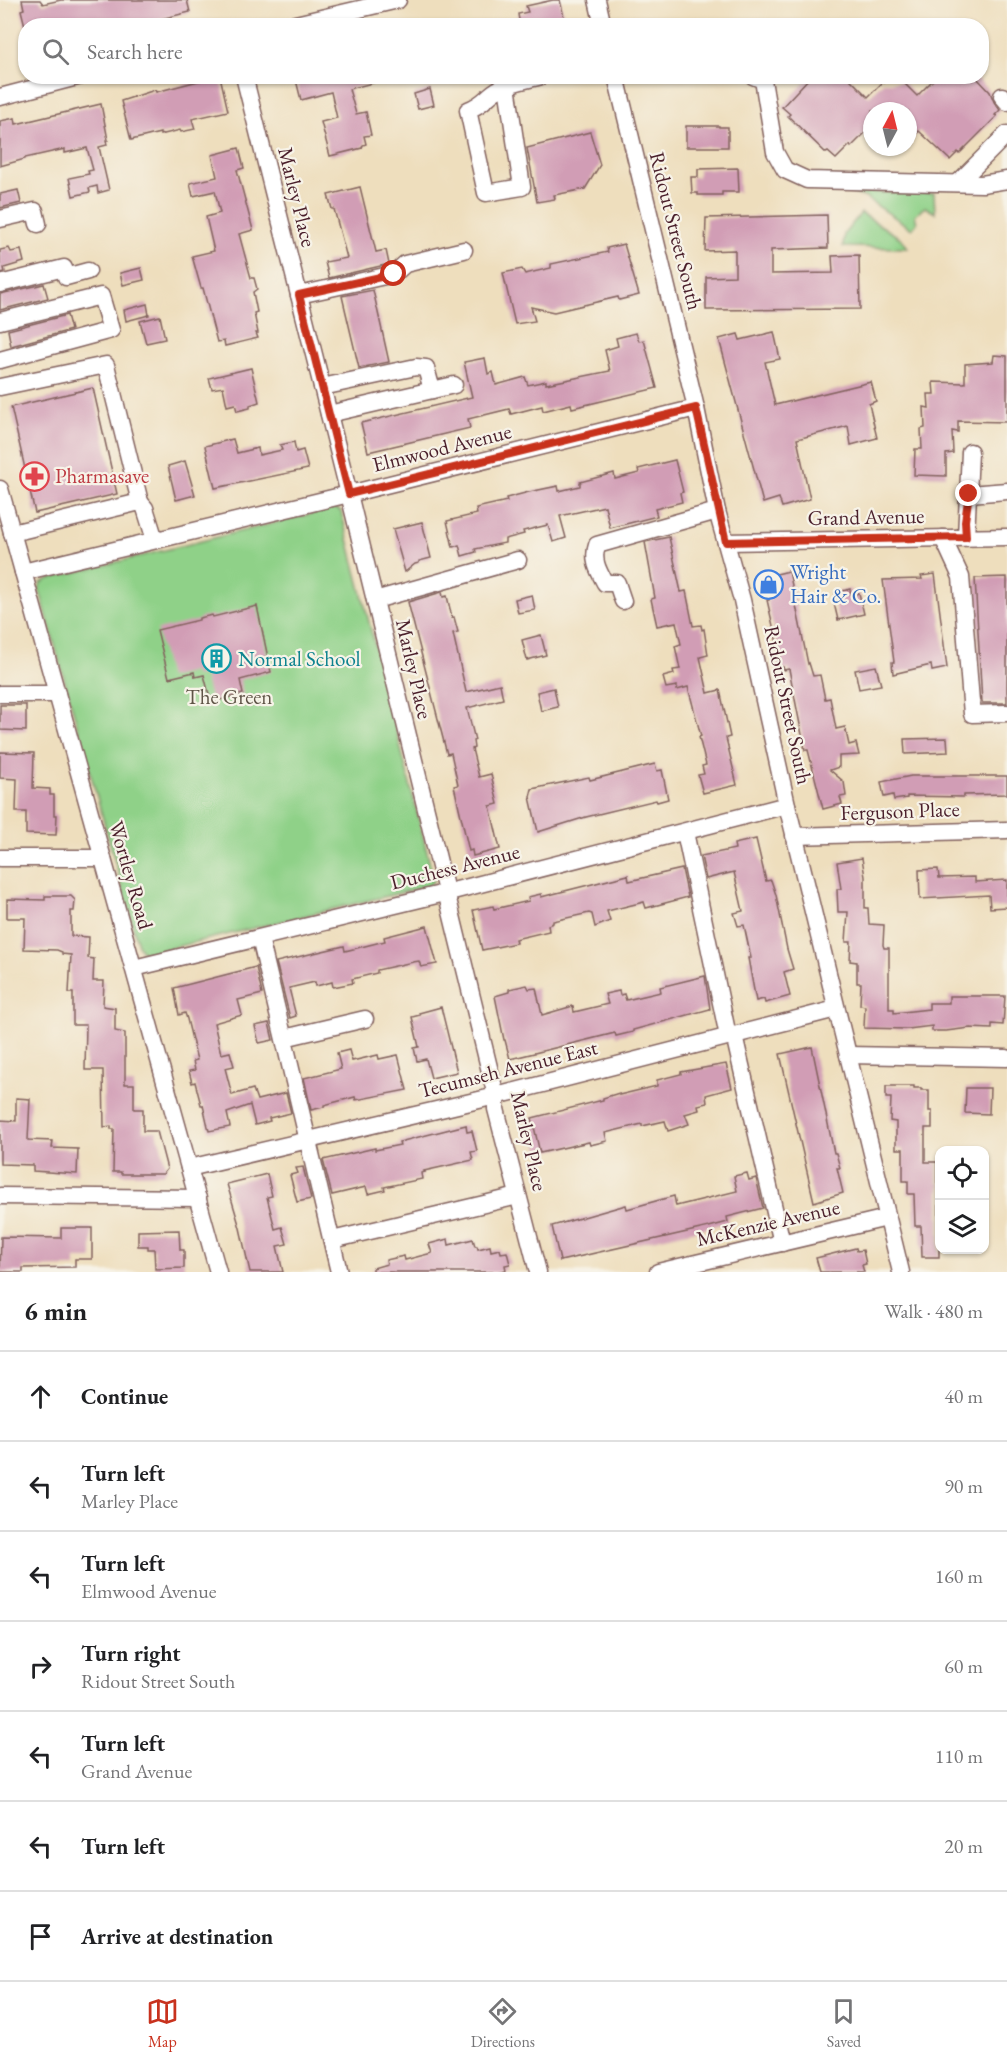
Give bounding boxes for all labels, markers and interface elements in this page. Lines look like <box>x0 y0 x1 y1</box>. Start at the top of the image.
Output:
search box <box>18 18 989 84</box>
icon: search <box>39 35 72 68</box>
text: Search here <box>87 37 182 66</box>
north arrow <box>863 102 917 156</box>
street label: Marley Place <box>272 144 323 250</box>
street label: Ridout Street South <box>644 149 709 313</box>
route start <box>380 260 406 286</box>
street label: Elmwood Avenue <box>370 417 514 478</box>
pharmacy icon: Pharmasave <box>18 460 50 492</box>
place label: Pharmasave <box>55 462 149 489</box>
route end <box>955 480 981 506</box>
street label: Grand Avenue <box>807 502 925 531</box>
place label: Wright Hair & Co. <box>790 558 881 609</box>
shop icon: Wright Hair & Co. <box>753 568 785 600</box>
street label: Marley Place <box>390 616 439 722</box>
street label: Ridout Street South <box>758 623 819 787</box>
building icon: Normal School <box>201 643 233 675</box>
place label: Normal School <box>238 645 361 672</box>
park label: The Green <box>186 683 272 710</box>
street label: Ferguson Place <box>840 795 960 826</box>
street label: Wortley Road <box>103 817 160 933</box>
street label: Duchess Avenue <box>387 837 522 896</box>
street label: Tecumseh Avenue East <box>416 1033 600 1104</box>
street label: Marley Place <box>505 1088 554 1194</box>
map controls <box>935 1146 989 1254</box>
button: locate <box>935 1146 989 1200</box>
street label: McKenzie Avenue <box>694 1193 842 1252</box>
button: layers <box>935 1200 989 1254</box>
text: 6 min <box>24 1294 87 1328</box>
text: Walk · 480 m <box>884 1298 983 1324</box>
icon: ahead <box>24 1380 57 1413</box>
text: Continue <box>81 1382 168 1411</box>
text: 40 m <box>944 1383 983 1409</box>
text: Turn left <box>81 1459 165 1488</box>
icon: left <box>24 1470 57 1503</box>
text: 90 m <box>944 1473 983 1499</box>
text: Marley Place <box>81 1488 178 1514</box>
text: Turn left <box>81 1549 165 1578</box>
icon: left <box>24 1560 57 1593</box>
text: 160 m <box>935 1563 983 1589</box>
text: Elmwood Avenue <box>81 1578 217 1604</box>
text: Turn right <box>81 1639 180 1668</box>
icon: right <box>24 1650 57 1683</box>
text: 60 m <box>944 1653 983 1679</box>
text: Ridout Street South <box>81 1668 235 1694</box>
text: Turn left <box>81 1729 165 1758</box>
icon: left <box>24 1740 57 1773</box>
text: 110 m <box>935 1743 983 1769</box>
text: Grand Avenue <box>81 1758 192 1784</box>
icon: left <box>24 1830 57 1863</box>
text: Turn left <box>81 1832 165 1861</box>
text: 20 m <box>944 1833 983 1859</box>
icon: arrive <box>24 1920 57 1953</box>
text: Arrive at destination <box>81 1922 273 1951</box>
tab: Map <box>146 1995 179 2052</box>
tab: Directions <box>471 1995 535 2052</box>
tab: Saved <box>827 1995 861 2052</box>

